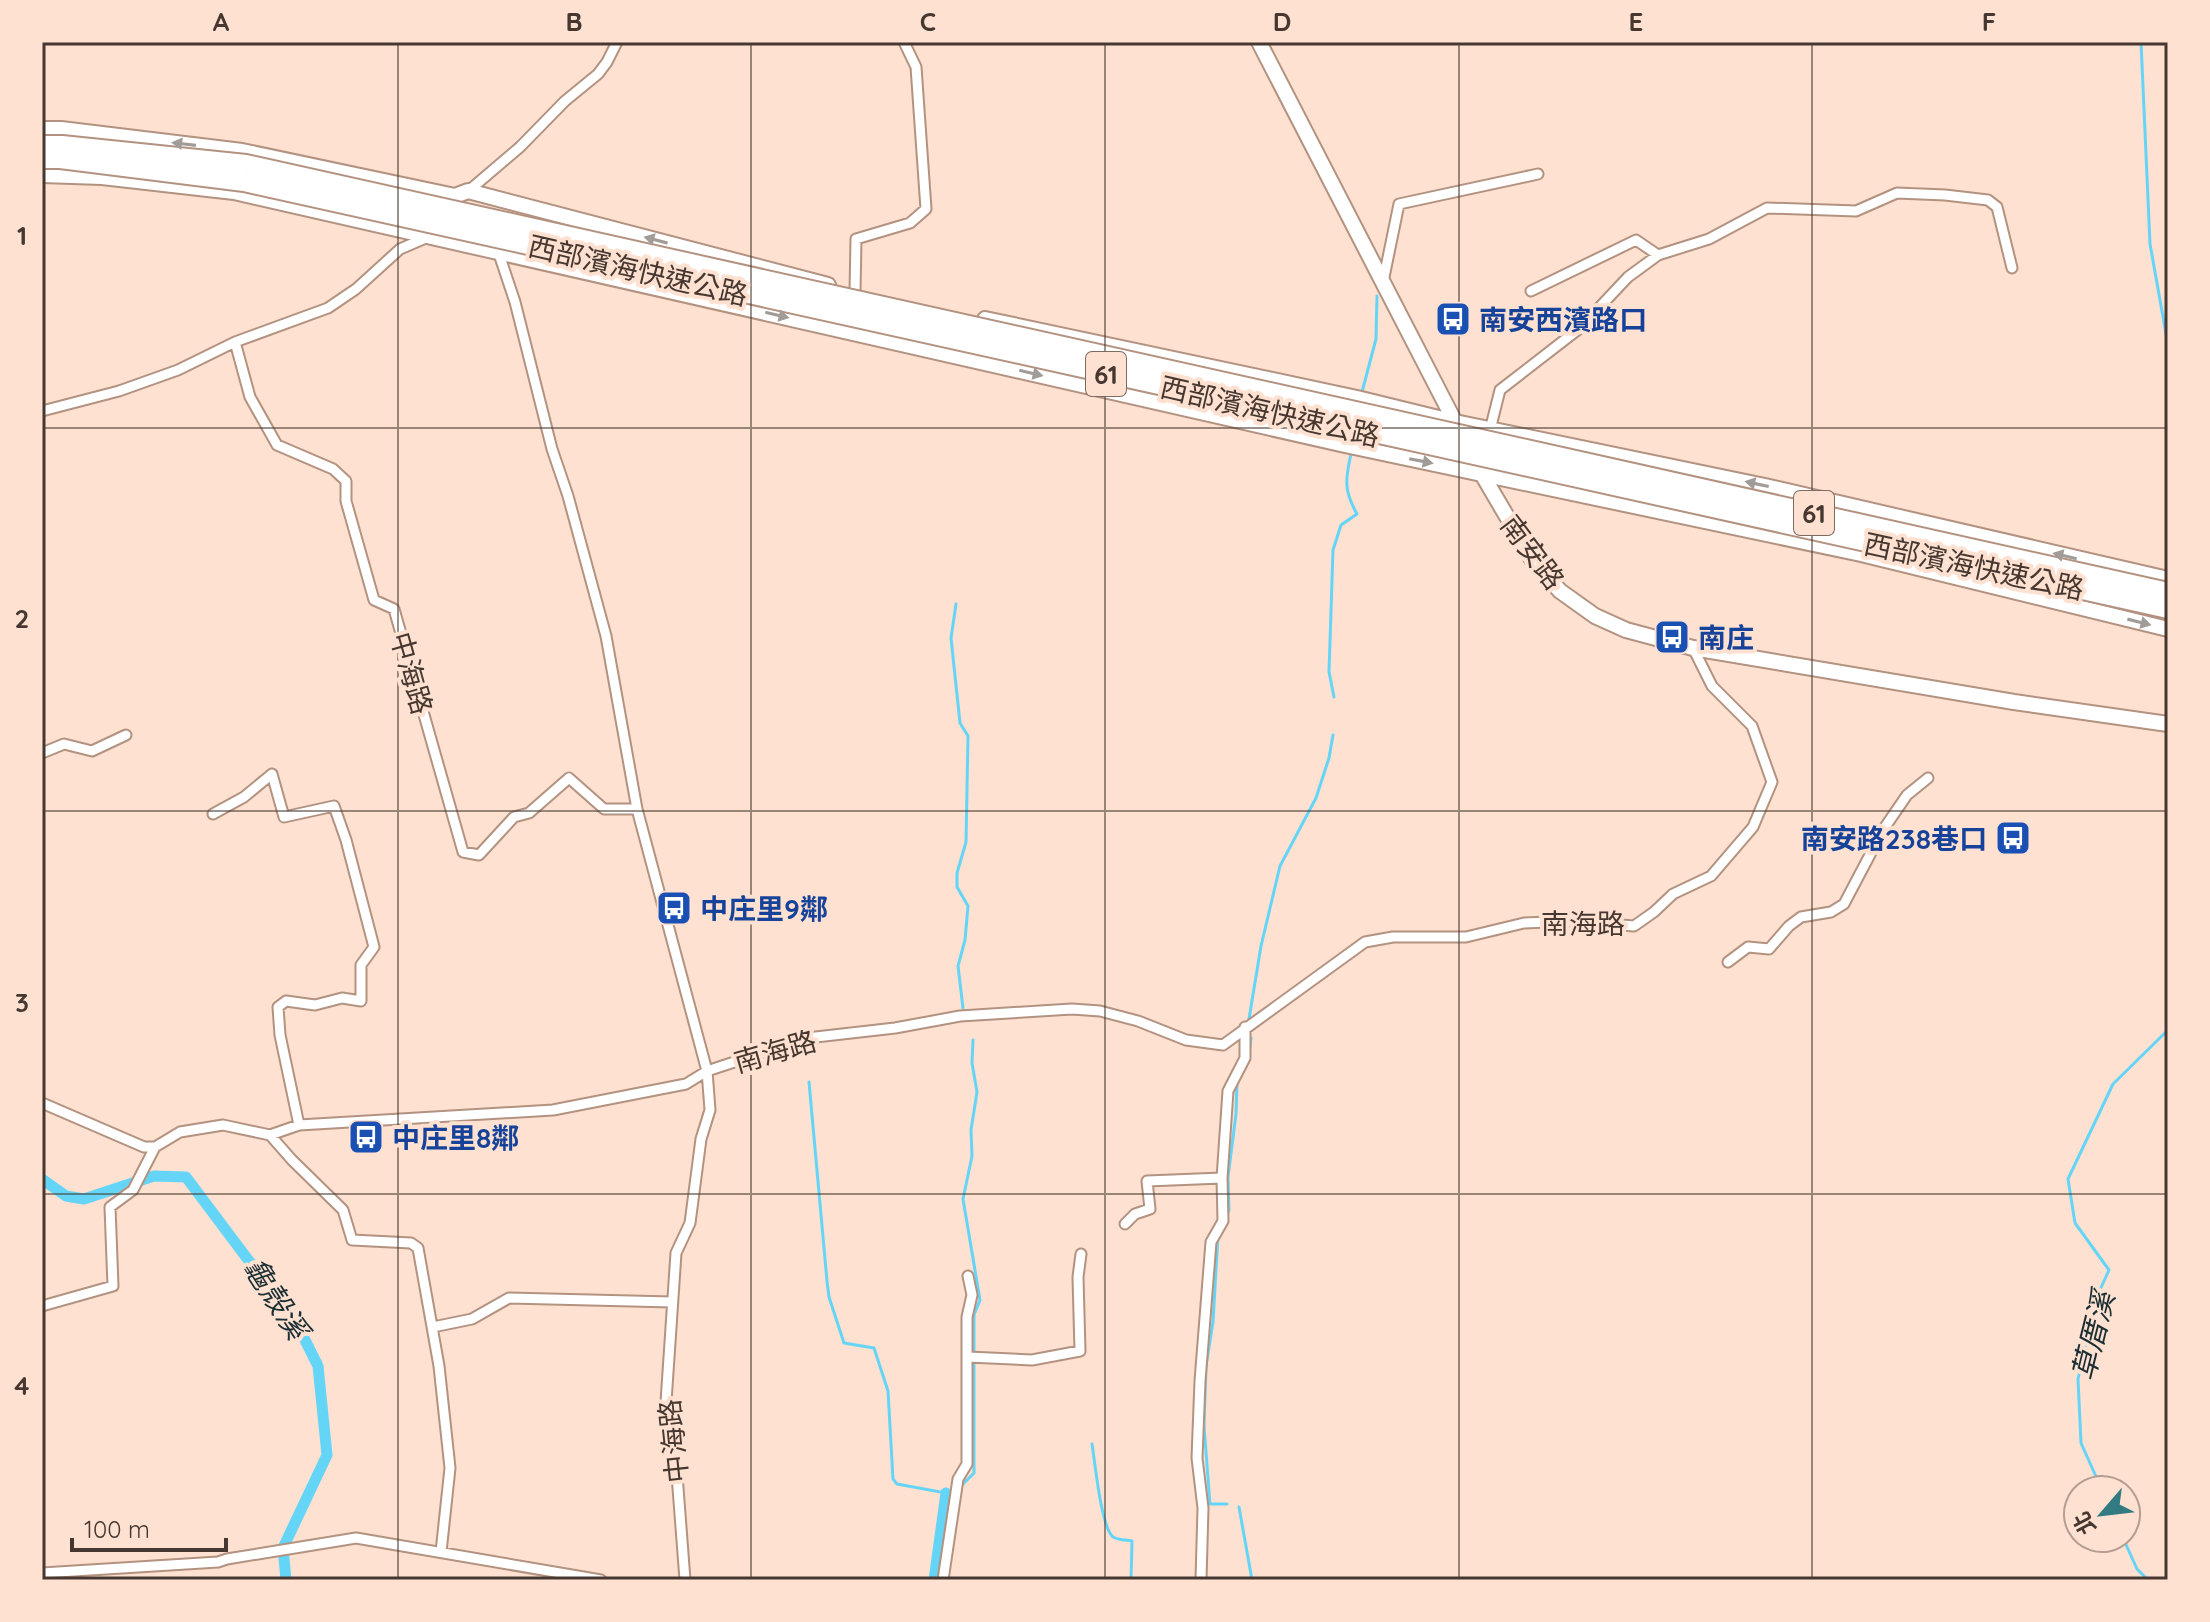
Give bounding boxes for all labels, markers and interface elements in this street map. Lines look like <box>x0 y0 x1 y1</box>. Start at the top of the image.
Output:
text: A <box>213 5 230 38</box>
text: B <box>565 5 583 38</box>
text: C <box>920 5 936 38</box>
text: D <box>1273 5 1291 38</box>
text: E <box>1629 5 1643 38</box>
text: F <box>1982 5 1996 38</box>
one-way arrow <box>171 137 196 150</box>
text: 1 <box>17 219 27 252</box>
street label: 西部濱海快速公路 <box>525 228 751 312</box>
one-way arrow <box>643 234 668 246</box>
bus stop icon: 南安西濱路口 <box>1434 300 1472 338</box>
place label: 南安西濱路口 <box>1479 302 1647 337</box>
one-way arrow <box>765 309 790 322</box>
road number: 61 <box>1086 352 1126 396</box>
one-way arrow <box>1018 367 1043 380</box>
street label: 西部濱海快速公路 <box>1157 369 1383 453</box>
one-way arrow <box>1409 455 1434 467</box>
one-way arrow <box>1744 477 1769 490</box>
road number: 61 <box>1794 491 1834 535</box>
street label: 南安路 <box>1494 508 1572 596</box>
street label: 西部濱海快速公路 <box>1861 526 2087 606</box>
one-way arrow <box>2052 549 2077 562</box>
text: 2 <box>15 602 29 635</box>
one-way arrow <box>2127 616 2152 629</box>
bus stop icon: 南庄 <box>1653 618 1691 656</box>
place label: 南庄 <box>1698 620 1754 655</box>
street label: 中海路 <box>384 628 440 718</box>
bus stop icon: 南安路238巷口 <box>1994 819 2032 857</box>
place label: 南安路238巷口 <box>1801 821 1987 856</box>
bus stop icon: 中庄里9鄰 <box>655 889 693 927</box>
place label: 中庄里9鄰 <box>700 891 828 926</box>
street label: 南海路 <box>1541 906 1625 941</box>
text: 3 <box>15 986 29 1019</box>
street label: 南海路 <box>730 1023 820 1079</box>
bus stop icon: 中庄里8鄰 <box>347 1118 385 1156</box>
place label: 中庄里8鄰 <box>392 1120 519 1155</box>
water label: 龜殼溪 <box>236 1250 319 1349</box>
water label: 草厝溪 <box>2064 1284 2123 1384</box>
text: 4 <box>14 1369 30 1402</box>
street label: 中海路 <box>651 1397 695 1485</box>
north arrow <box>2062 1474 2142 1554</box>
scale bar <box>72 1502 226 1552</box>
text: 北 <box>2067 1507 2102 1540</box>
text: 100 m <box>84 1514 150 1544</box>

